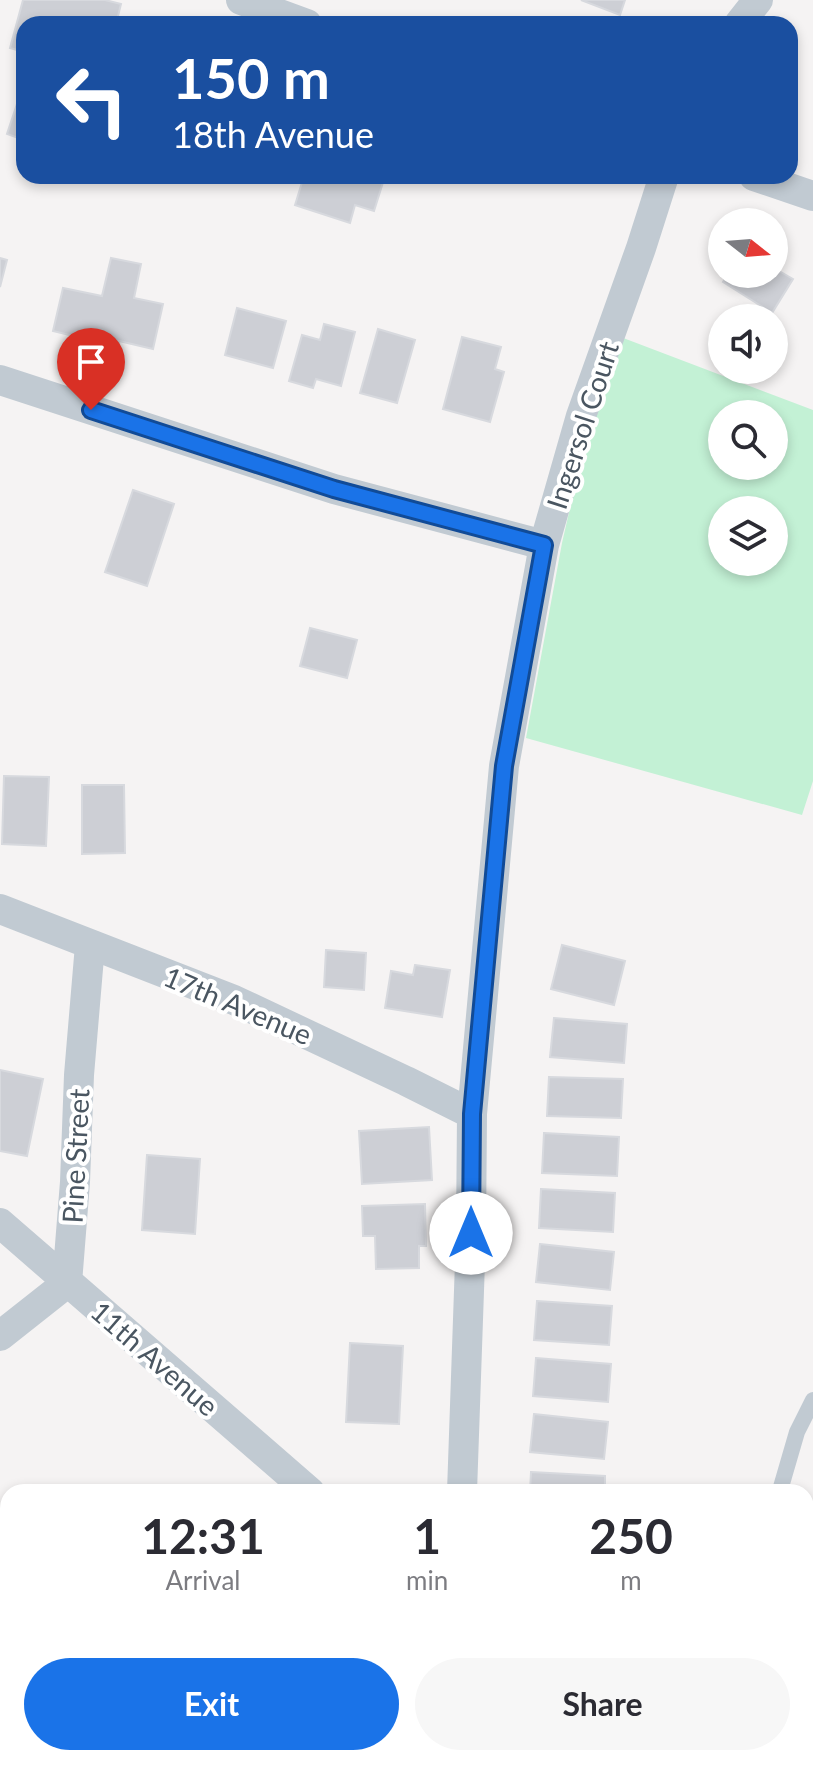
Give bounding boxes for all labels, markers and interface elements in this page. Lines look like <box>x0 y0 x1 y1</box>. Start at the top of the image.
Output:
text: 150 m <box>172 44 330 111</box>
icon: left <box>40 48 144 152</box>
text: 18th Avenue <box>172 112 374 156</box>
north arrow <box>708 208 788 288</box>
map controls <box>708 208 788 576</box>
button: sound <box>708 304 788 384</box>
pin <box>57 328 125 410</box>
street label: Ingersol Court <box>539 337 625 513</box>
icon: arrive <box>69 340 113 384</box>
button: search <box>708 400 788 480</box>
button: layers <box>708 496 788 576</box>
street label: 17th Avenue <box>159 959 317 1051</box>
street label: Pine Street <box>54 1088 96 1224</box>
position arrow <box>429 1191 513 1275</box>
street label: 11th Avenue <box>85 1294 225 1422</box>
text: 12:31 <box>141 1507 265 1564</box>
text: 1 <box>413 1507 441 1564</box>
text: 250 <box>589 1507 673 1564</box>
text: Arrival <box>166 1564 240 1596</box>
text: min <box>406 1564 448 1596</box>
text: m <box>620 1564 642 1596</box>
button: Exit <box>24 1658 399 1750</box>
button: Share <box>415 1658 790 1750</box>

